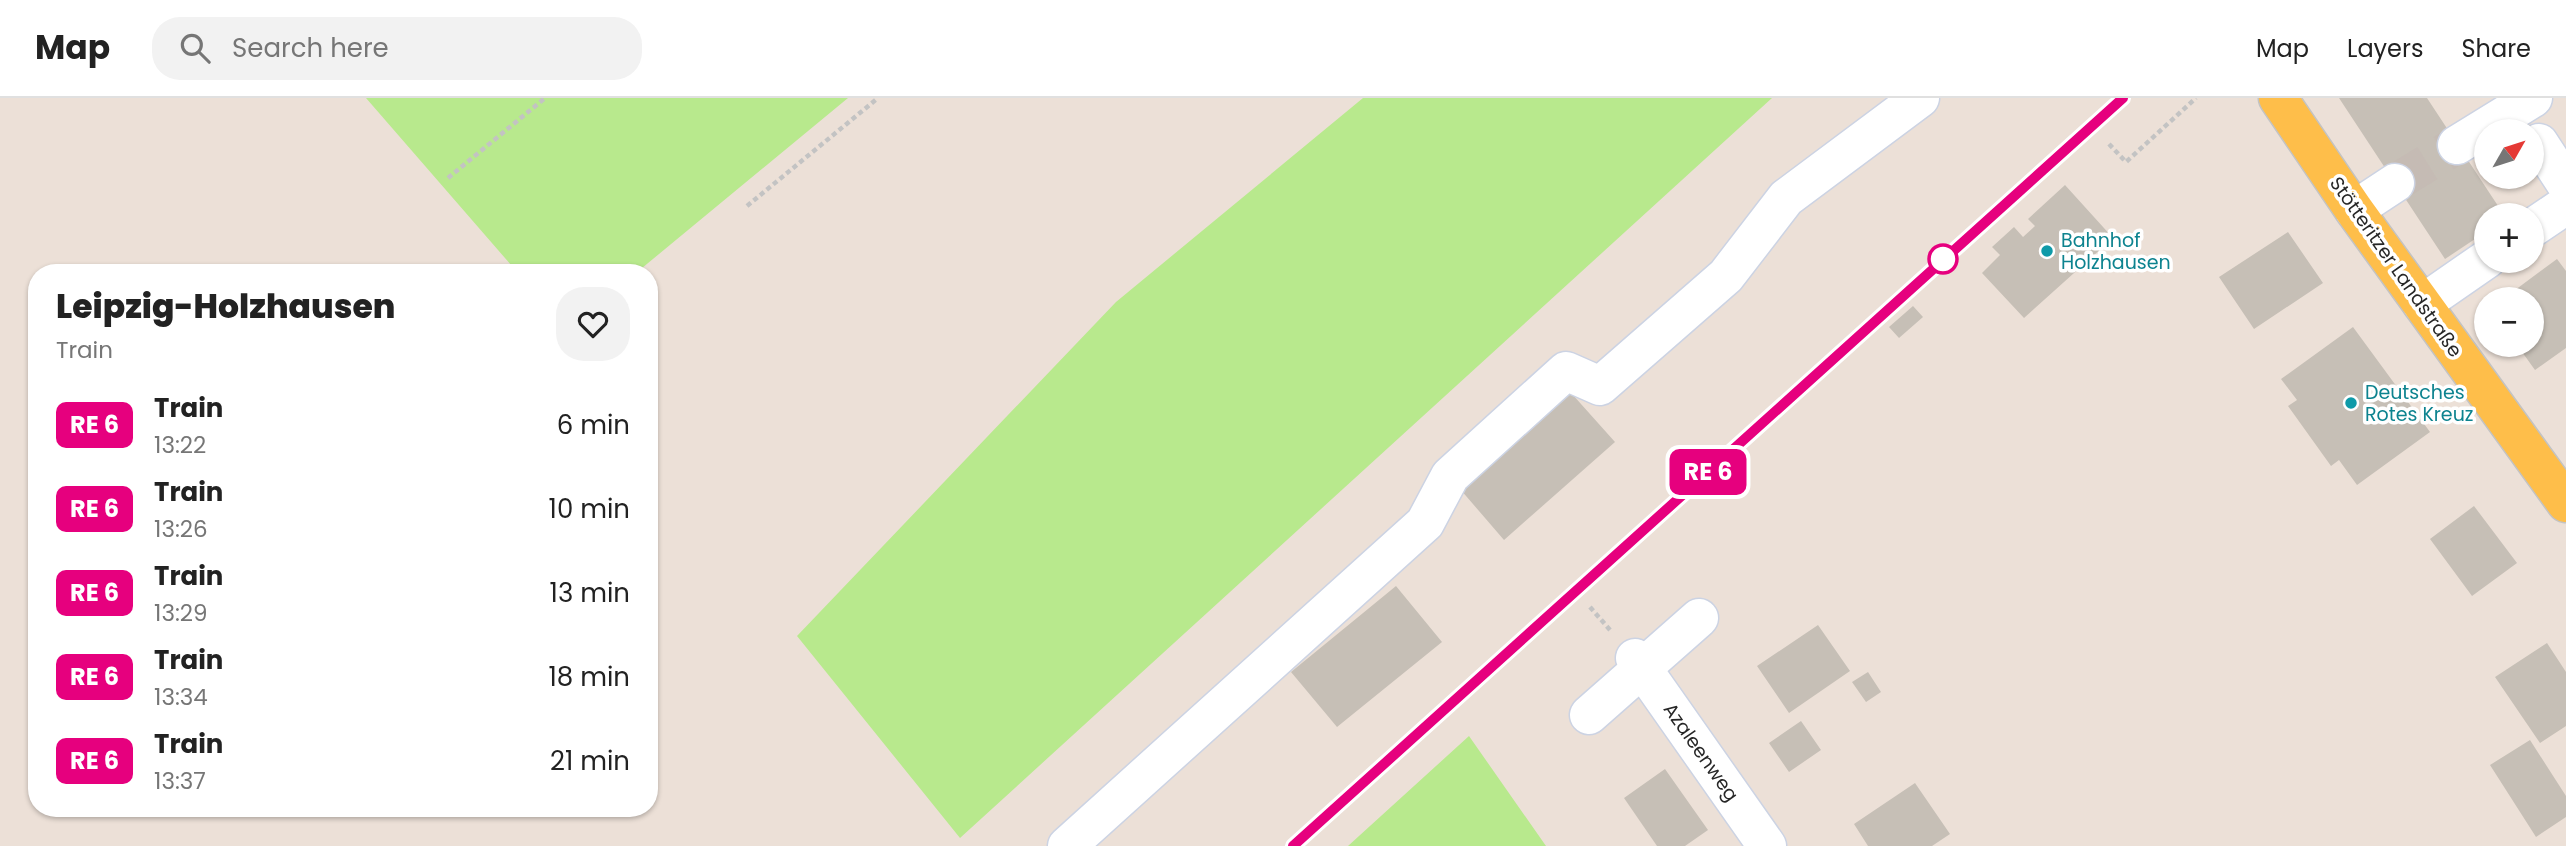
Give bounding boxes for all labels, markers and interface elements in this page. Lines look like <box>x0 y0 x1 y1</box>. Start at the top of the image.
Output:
search box <box>152 17 642 80</box>
text: Map <box>35 24 110 71</box>
icon: search <box>176 29 214 67</box>
text: Search here <box>232 30 389 66</box>
text: Map <box>2256 32 2309 65</box>
text: Layers <box>2347 32 2423 65</box>
text: Share <box>2461 32 2531 65</box>
north arrow <box>2474 119 2544 189</box>
map controls <box>2474 119 2544 357</box>
street label: Stötteritzer Landstraße <box>2323 171 2469 363</box>
button: + <box>2474 203 2544 273</box>
place label: Bahnhof Holzhausen <box>2061 227 2171 276</box>
marker: Bahnhof Holzhausen <box>2039 243 2055 259</box>
unlabelled marker <box>1928 244 1958 274</box>
text: Leipzig-Holzhausen <box>56 283 395 330</box>
button: heart <box>556 287 630 361</box>
button: − <box>2474 287 2544 357</box>
text: Train <box>56 334 113 366</box>
place label: Deutsches Rotes Kreuz <box>2365 379 2473 428</box>
text: Train <box>154 390 223 426</box>
marker: Deutsches Rotes Kreuz <box>2343 395 2359 411</box>
text: 6 min <box>557 407 630 443</box>
text: RE 6 <box>70 408 119 441</box>
text: 13:22 <box>154 429 206 461</box>
line badge: RE 6 <box>1659 449 1757 495</box>
text: RE 6 <box>1683 455 1733 488</box>
text: Train <box>154 474 223 510</box>
text: 10 min <box>549 491 630 527</box>
text: RE 6 <box>70 492 119 525</box>
text: 13:26 <box>154 513 208 545</box>
text: Train <box>154 558 223 594</box>
text: 13 min <box>550 575 630 611</box>
text: RE 6 <box>70 576 119 609</box>
text: 13:29 <box>154 597 208 629</box>
text: Train <box>154 642 223 678</box>
text: 18 min <box>549 659 630 695</box>
text: RE 6 <box>70 660 119 693</box>
text: 13:34 <box>154 681 208 713</box>
street label: Azaleenweg <box>1657 697 1745 807</box>
text: Train <box>154 726 223 762</box>
text: 21 min <box>550 743 630 779</box>
text: RE 6 <box>70 744 119 777</box>
text: 13:37 <box>154 765 206 797</box>

